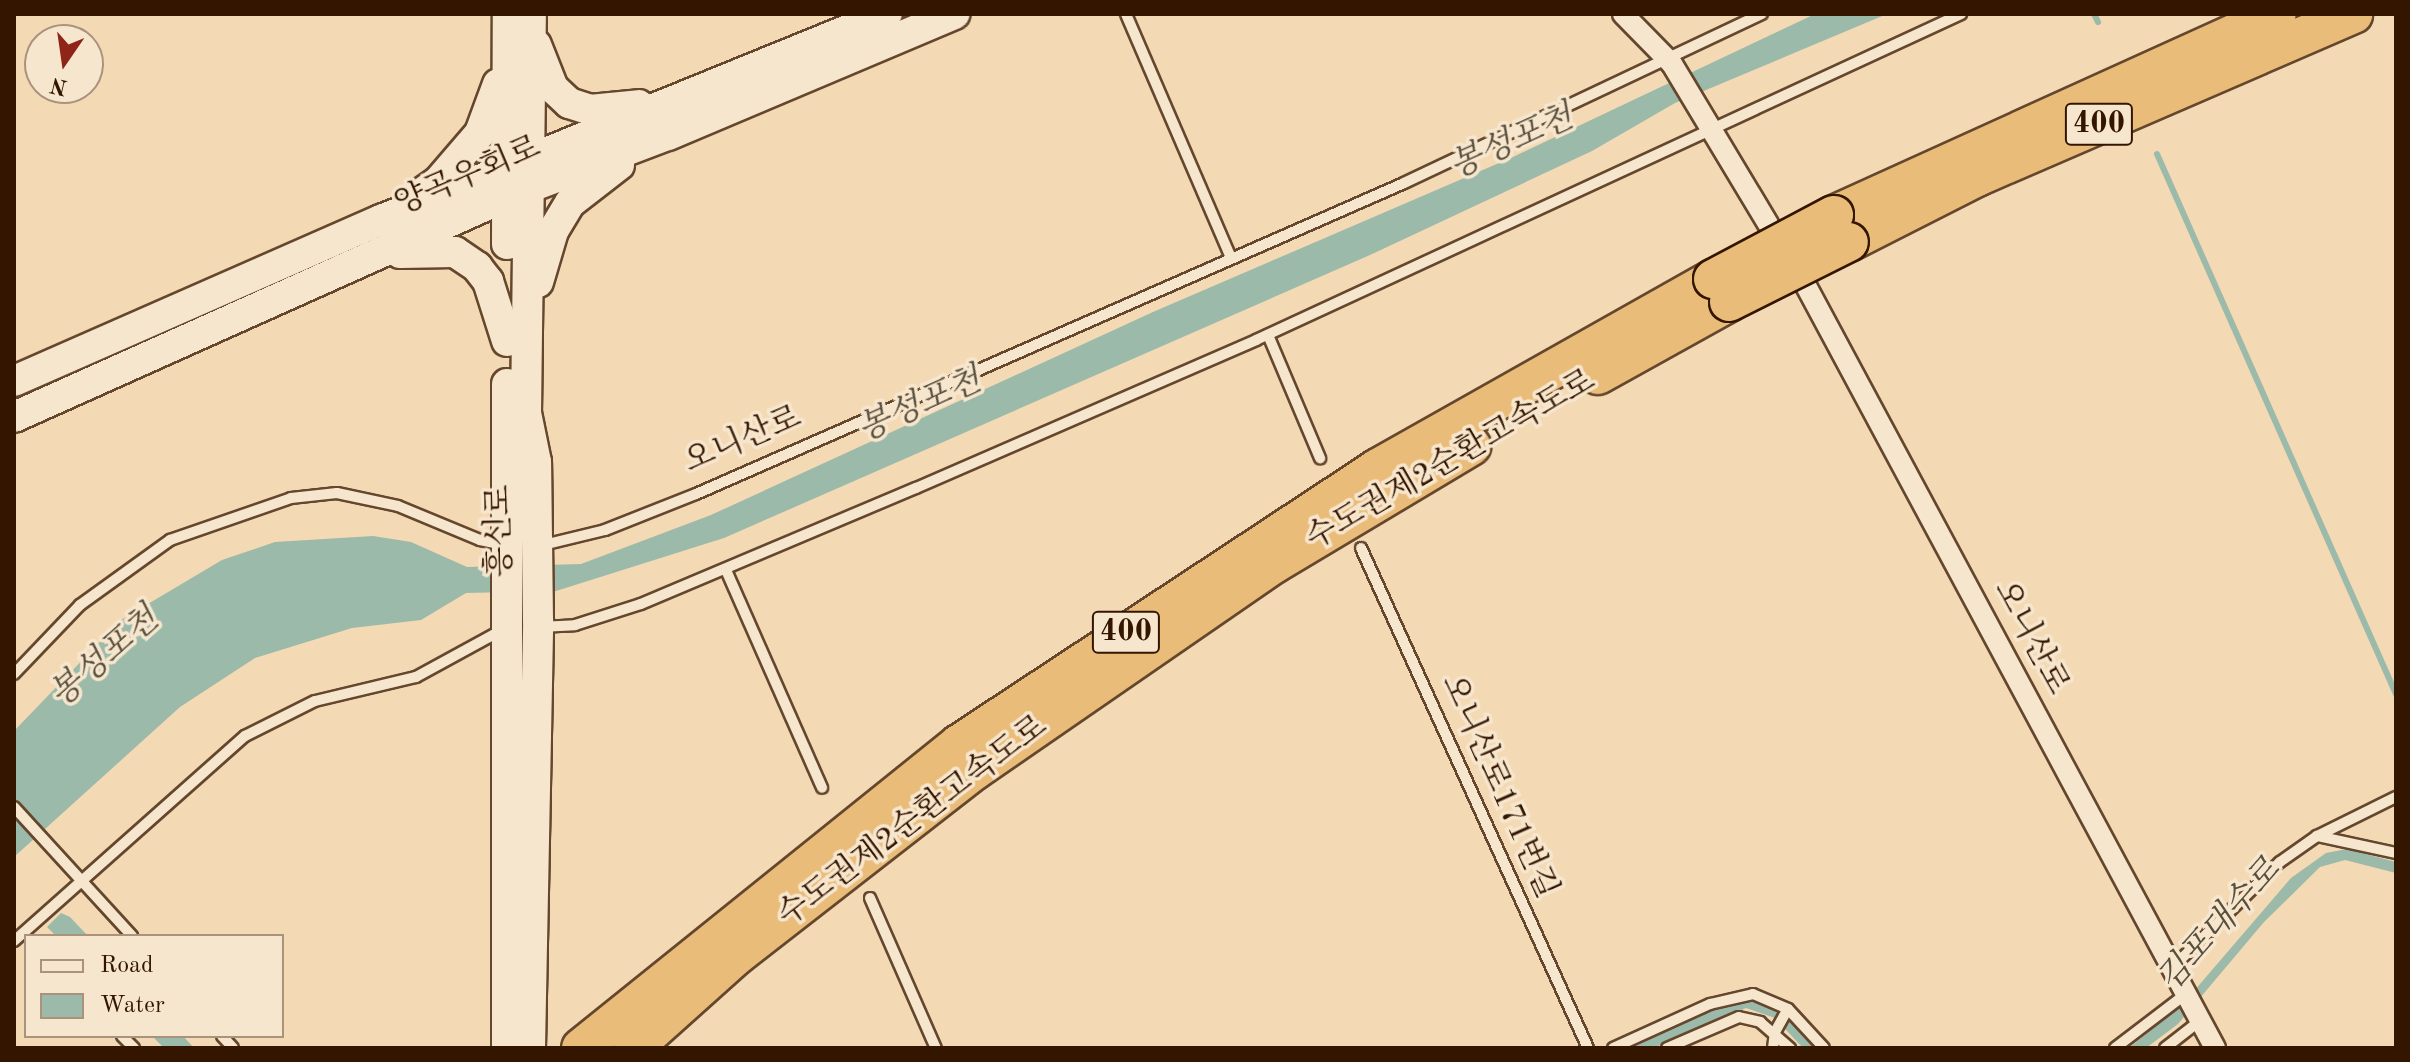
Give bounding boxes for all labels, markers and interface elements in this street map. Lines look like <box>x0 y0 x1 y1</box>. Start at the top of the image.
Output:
north arrow <box>24 24 104 104</box>
text: N <box>48 73 70 98</box>
water label: 봉성포천 <box>1444 98 1580 188</box>
road number: 400 <box>2063 98 2135 150</box>
street label: 양곡우회로 <box>389 129 547 225</box>
water label: 봉성포천 <box>852 361 988 451</box>
street label: 수도권제2순환고속도로 <box>1300 362 1602 560</box>
street label: 오니산로 <box>679 399 807 483</box>
street label: 흥신로 <box>481 484 521 578</box>
street label: 오니산로 <box>1984 574 2076 702</box>
water label: 봉성포천 <box>42 600 168 716</box>
road number: 400 <box>1090 606 1162 658</box>
street label: 오니산로171번길 <box>1431 669 1565 905</box>
street label: 수도권제2순환고속도로 <box>771 708 1055 936</box>
water label: 김포대수로 <box>2150 851 2290 1001</box>
legend <box>24 934 284 1038</box>
text: Road <box>100 954 153 978</box>
text: Water <box>100 994 165 1018</box>

